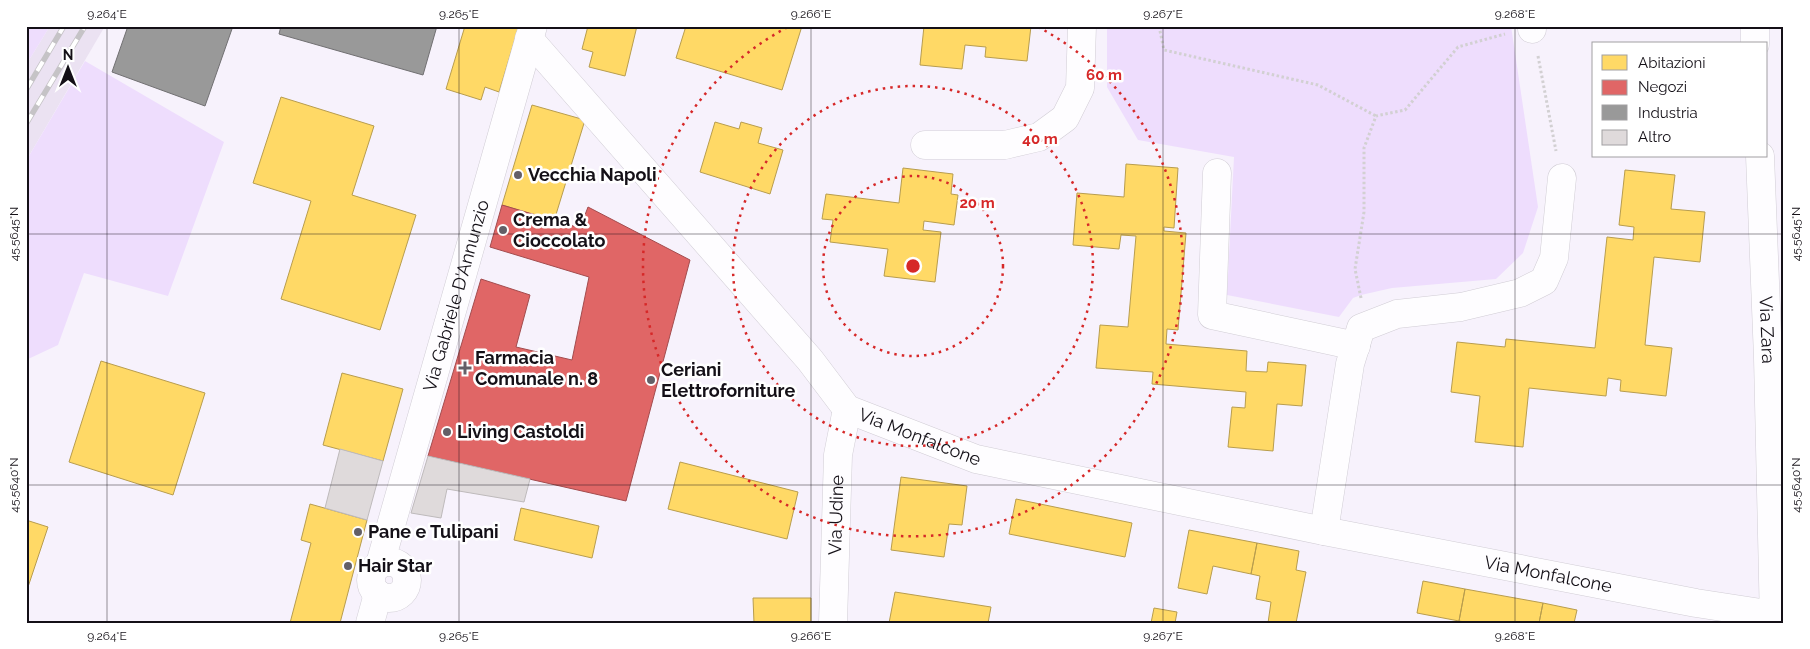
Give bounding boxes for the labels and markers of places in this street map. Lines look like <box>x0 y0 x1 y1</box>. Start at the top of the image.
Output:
place label: Vecchia Napoli <box>528 164 657 185</box>
marker: Vecchia Napoli <box>512 169 524 181</box>
place label: Crema & Cioccolato <box>513 209 606 251</box>
marker: Crema & Cioccolato <box>497 224 509 236</box>
centre of rings <box>904 257 922 275</box>
place label: Farmacia Comunale n. 8 <box>475 347 598 389</box>
place label: Ceriani Elettroforniture <box>661 359 795 401</box>
marker: Farmacia Comunale n. 8 <box>459 362 471 374</box>
marker: Ceriani Elettroforniture <box>645 374 657 386</box>
place label: Living Castoldi <box>457 421 584 442</box>
marker: Living Castoldi <box>441 426 453 438</box>
place label: Pane e Tulipani <box>368 521 499 542</box>
marker: Pane e Tulipani <box>352 526 364 538</box>
place label: Hair Star <box>358 555 432 576</box>
marker: Hair Star <box>342 560 354 572</box>

